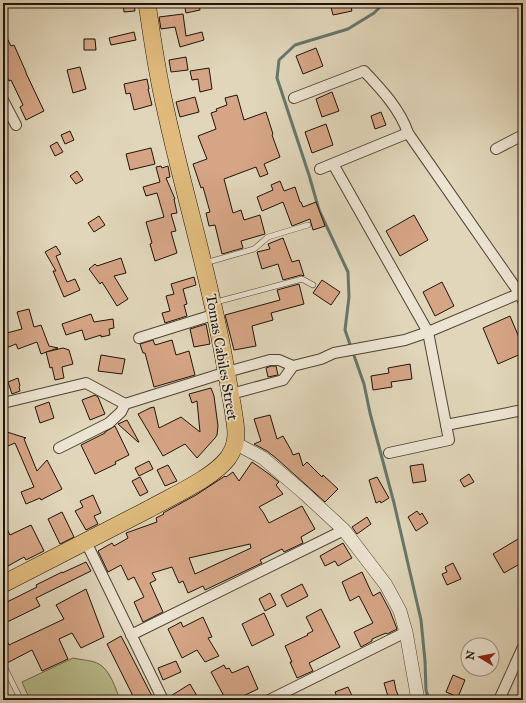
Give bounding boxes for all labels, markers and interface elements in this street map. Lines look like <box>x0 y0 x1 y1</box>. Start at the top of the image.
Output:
street label: Tomas Cabiles Street <box>202 292 242 422</box>
north arrow <box>460 637 500 677</box>
text: N <box>463 649 478 661</box>

